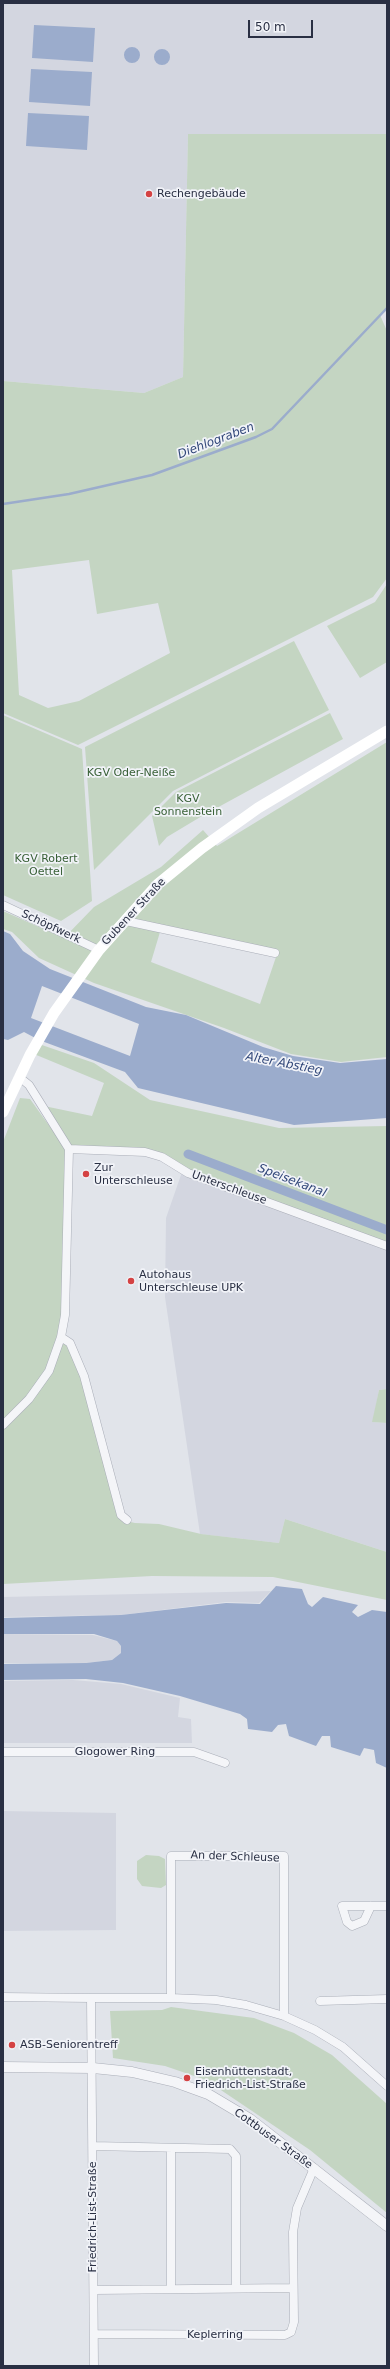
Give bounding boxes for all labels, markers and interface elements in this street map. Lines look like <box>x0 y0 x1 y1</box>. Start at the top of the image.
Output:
scale bar <box>250 12 315 38</box>
text: 50 m <box>255 20 286 34</box>
place label: Rechengebäude <box>157 187 246 201</box>
marker: Rechengebäude <box>144 189 154 199</box>
water label: Diehlograben <box>176 420 256 462</box>
park label: KGV Oder-Neiße <box>87 766 175 780</box>
park label: KGV Sonnenstein <box>154 792 222 818</box>
park label: KGV Robert Oettel <box>14 852 78 878</box>
street label: Gubener Straße <box>99 876 169 948</box>
street label: Schöpfwerk <box>19 907 83 947</box>
water label: Alter Abstieg <box>245 1050 323 1078</box>
place label: Zur Unterschleuse <box>94 1161 173 1187</box>
water label: Speisekanal <box>256 1161 328 1201</box>
street label: Unterschleuse <box>190 1168 268 1208</box>
marker: Zur Unterschleuse <box>81 1169 91 1179</box>
place label: Autohaus Unterschleuse UPK <box>139 1268 243 1294</box>
marker: Autohaus Unterschleuse UPK <box>126 1276 136 1286</box>
street label: Glogower Ring <box>75 1745 155 1759</box>
street label: An der Schleuse <box>190 1849 280 1865</box>
place label: ASB-Seniorentreff <box>20 2038 117 2052</box>
marker: ASB-Seniorentreff <box>7 2040 17 2050</box>
place label: Eisenhüttenstadt, Friedrich-List-Straße <box>195 2065 306 2091</box>
marker: Eisenhüttenstadt, Friedrich-List-Straße <box>182 2073 192 2083</box>
street label: Cottbuser Straße <box>231 2106 315 2172</box>
street label: Friedrich-List-Straße <box>86 2162 100 2272</box>
street label: Keplerring <box>187 2328 243 2342</box>

